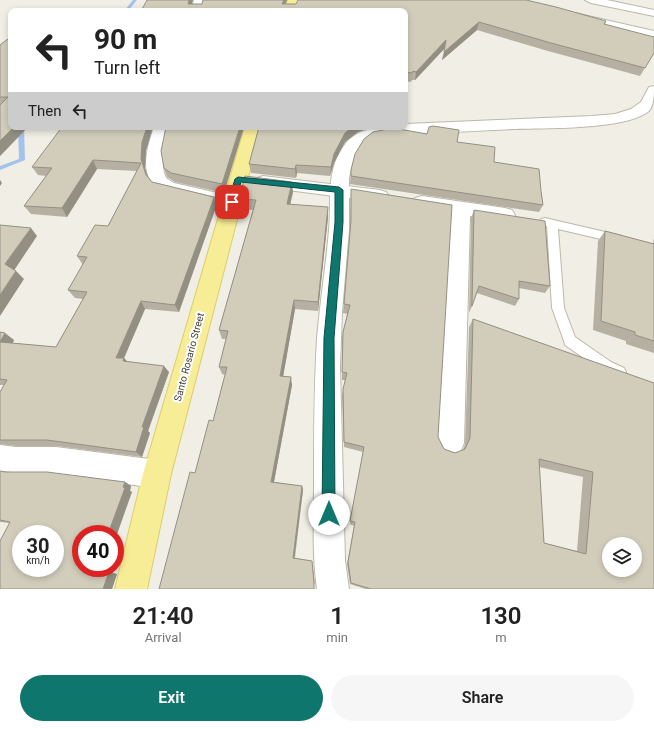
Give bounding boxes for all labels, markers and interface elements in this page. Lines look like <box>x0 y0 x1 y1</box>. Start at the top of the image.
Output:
text: 90 m <box>94 23 157 56</box>
icon: left <box>28 24 80 76</box>
text: Turn left <box>94 57 160 78</box>
icon: left <box>69 100 91 122</box>
text: Then <box>28 102 61 120</box>
pin <box>215 185 249 219</box>
icon: arrive <box>221 191 243 213</box>
street label: Santo Rosario Street <box>172 312 206 402</box>
position arrow <box>308 493 350 535</box>
speed limit sign: 40 <box>72 525 124 577</box>
text: 30 <box>27 534 49 558</box>
map controls <box>602 537 642 577</box>
button: layers <box>602 537 642 577</box>
text: km/h <box>26 555 50 566</box>
text: 21:40 <box>132 602 194 630</box>
text: 1 <box>330 602 344 630</box>
text: 130 <box>480 602 522 630</box>
text: Arrival <box>145 630 182 645</box>
text: min <box>326 630 348 645</box>
text: m <box>495 630 507 645</box>
button: Exit <box>20 675 323 721</box>
button: Share <box>331 675 634 721</box>

